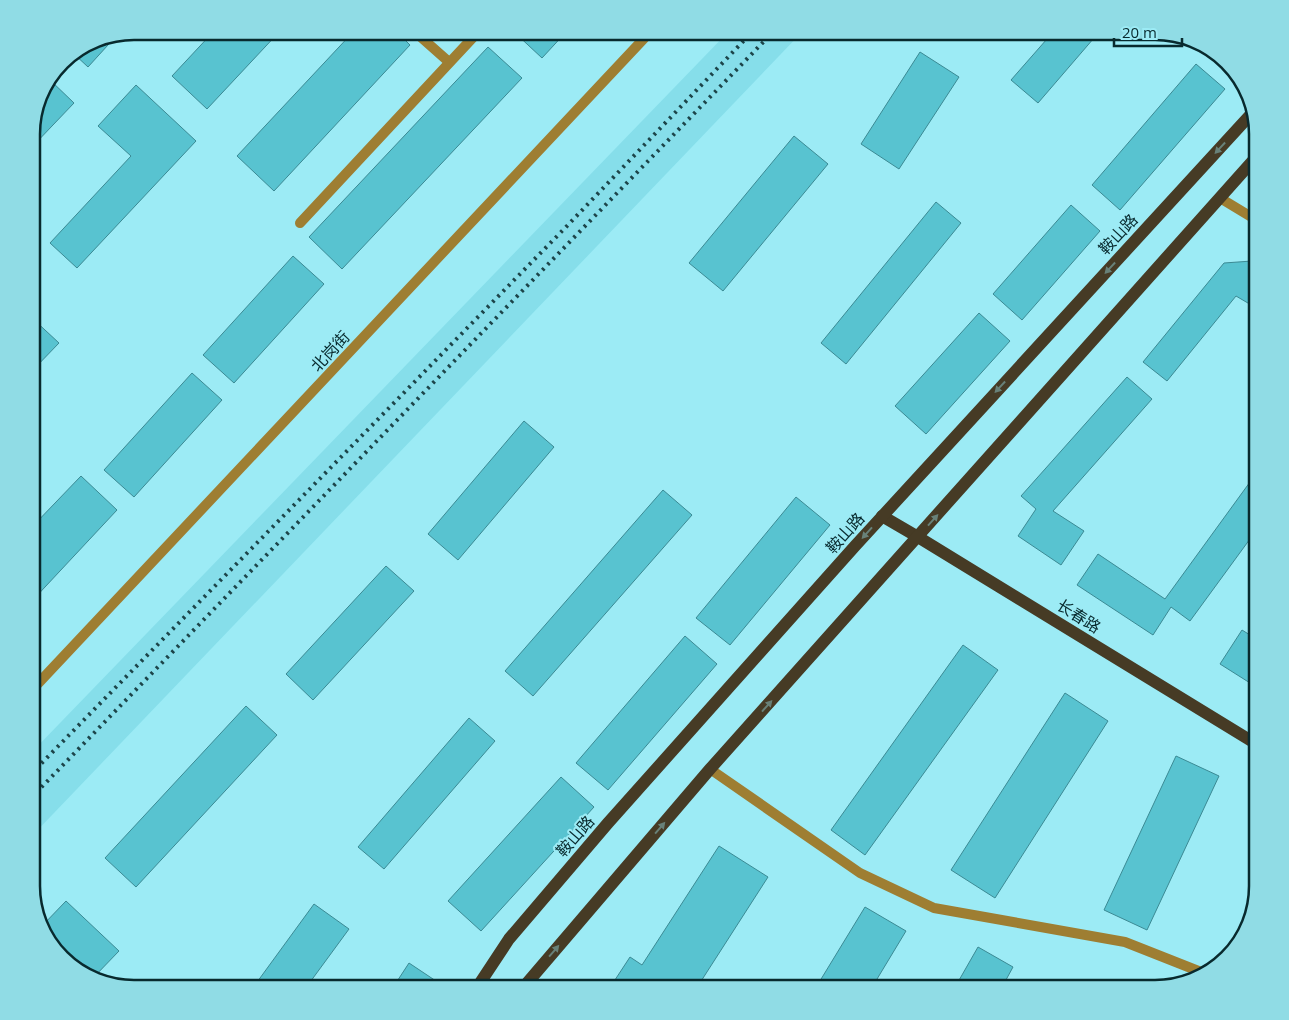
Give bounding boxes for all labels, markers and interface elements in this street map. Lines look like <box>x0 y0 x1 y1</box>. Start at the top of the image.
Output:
scale bar <box>1114 15 1182 47</box>
text: 20 m <box>1122 22 1157 42</box>
one-way arrow <box>1214 141 1226 153</box>
street label: 鞍山路 <box>1094 209 1142 259</box>
one-way arrow <box>1104 261 1116 273</box>
street label: 北岗街 <box>306 326 354 376</box>
one-way arrow <box>994 381 1006 393</box>
street label: 鞍山路 <box>821 508 869 558</box>
one-way arrow <box>928 513 939 526</box>
one-way arrow <box>861 527 873 539</box>
street label: 长春路 <box>1053 594 1105 638</box>
one-way arrow <box>761 700 773 712</box>
street label: 鞍山路 <box>551 811 599 861</box>
one-way arrow <box>654 822 665 835</box>
one-way arrow <box>548 945 559 958</box>

